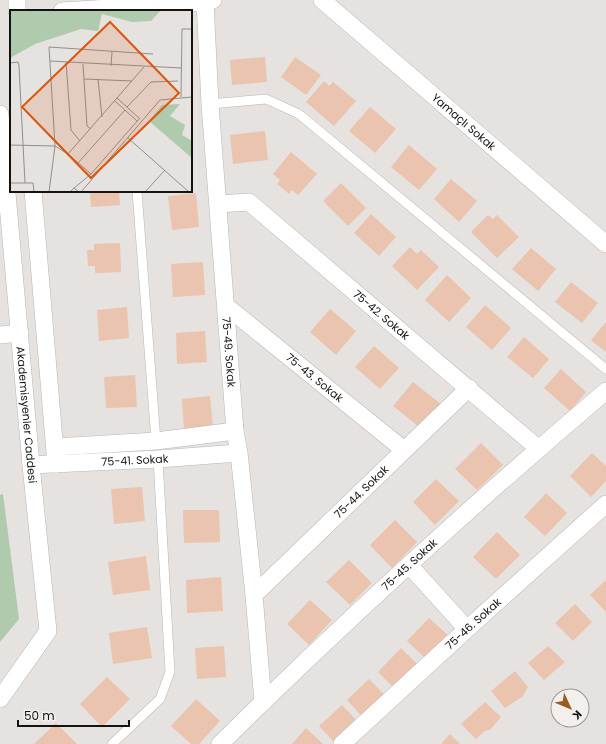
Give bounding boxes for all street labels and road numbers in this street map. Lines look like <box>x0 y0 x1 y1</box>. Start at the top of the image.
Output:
street label: Yamaçlı Sokak <box>428 90 500 154</box>
street label: 75-42. Sokak <box>350 286 413 344</box>
street label: 75-49. Sokak <box>218 316 240 388</box>
street label: Akademisyenler Caddesi <box>13 346 41 484</box>
street label: 75-43. Sokak <box>282 349 347 406</box>
street label: 75-41. Sokak <box>101 450 169 470</box>
street label: 75-44. Sokak <box>330 461 392 522</box>
street label: 75-45. Sokak <box>378 535 441 594</box>
street label: 75-46. Sokak <box>442 594 505 653</box>

